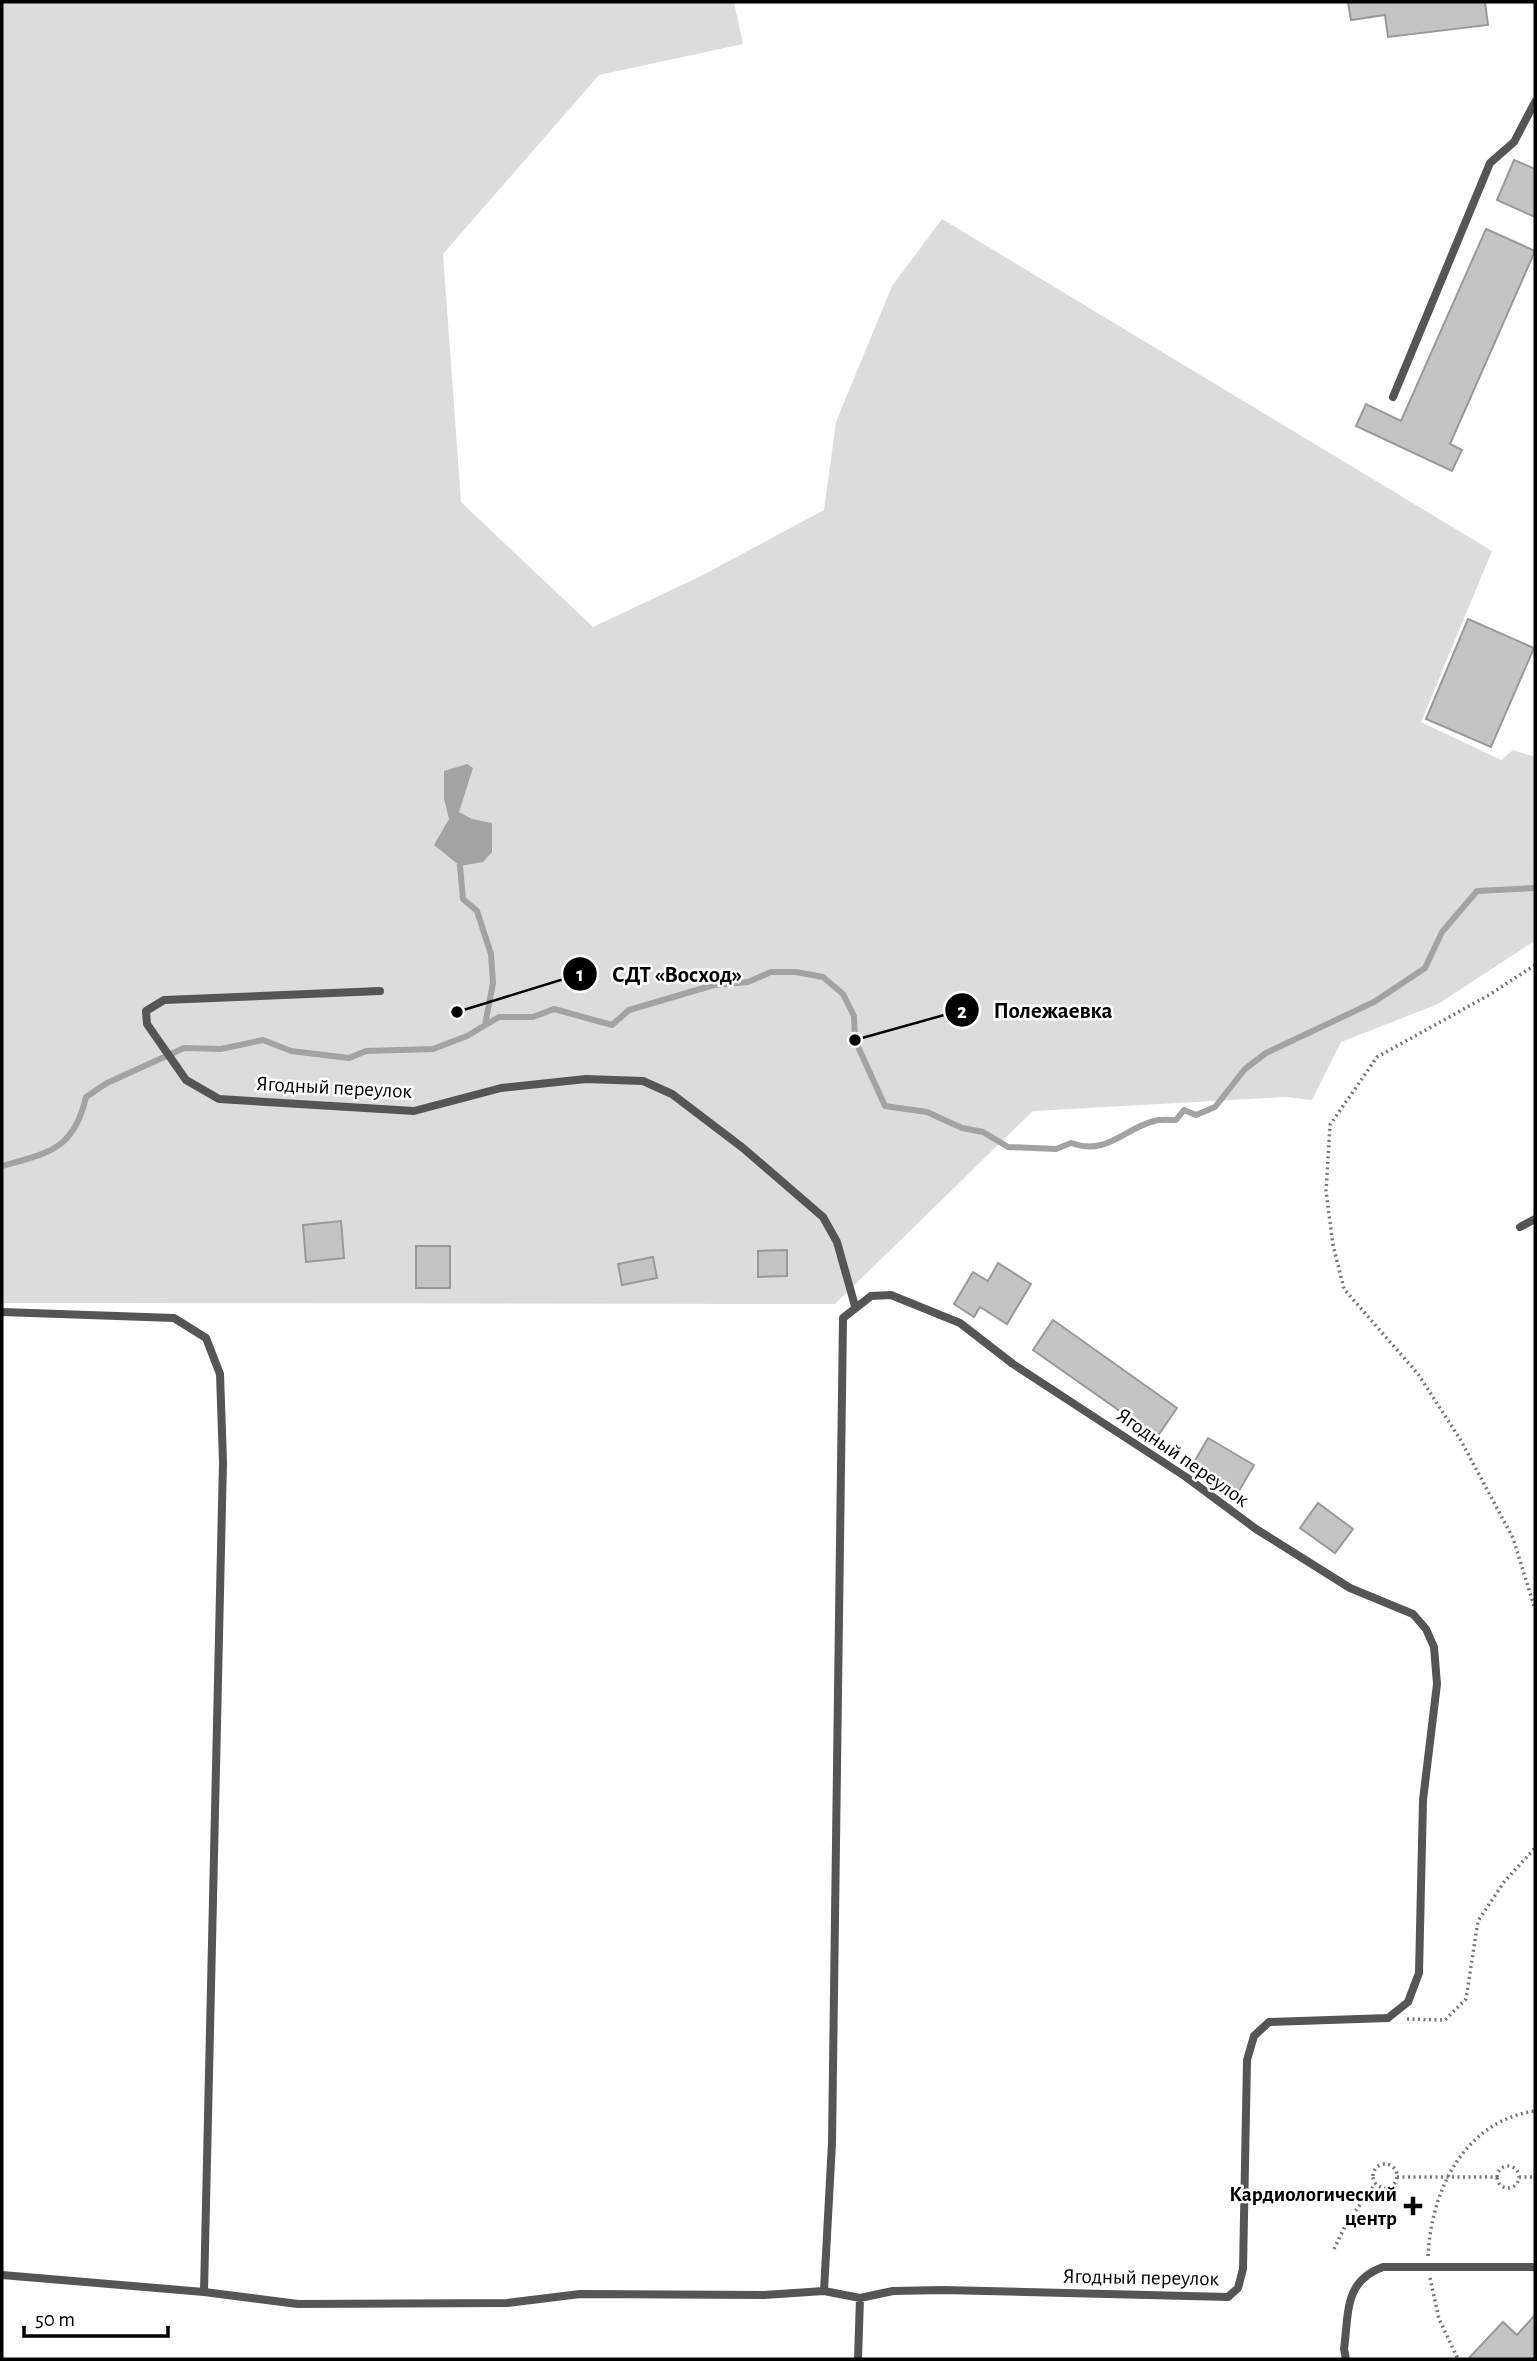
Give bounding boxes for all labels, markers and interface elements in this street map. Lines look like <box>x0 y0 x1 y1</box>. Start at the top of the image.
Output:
callout: СДТ «Восход» <box>562 952 756 996</box>
text: 1 <box>576 964 584 985</box>
text: СДТ «Восход» <box>612 964 742 987</box>
callout: Полежаевка <box>945 988 1127 1032</box>
text: Полежаевка <box>993 1000 1113 1023</box>
text: 2 <box>957 1001 967 1022</box>
street label: Ягодный переулок <box>255 1073 413 1102</box>
street label: Ягодный переулок <box>1113 1404 1253 1511</box>
place label: Кардиологический центр <box>1229 2184 1397 2229</box>
marker: Кардиологический центр <box>1403 2196 1423 2216</box>
street label: Ягодный переулок <box>1063 2266 1220 2289</box>
scale bar <box>24 2294 168 2338</box>
text: 50 m <box>35 2309 75 2330</box>

